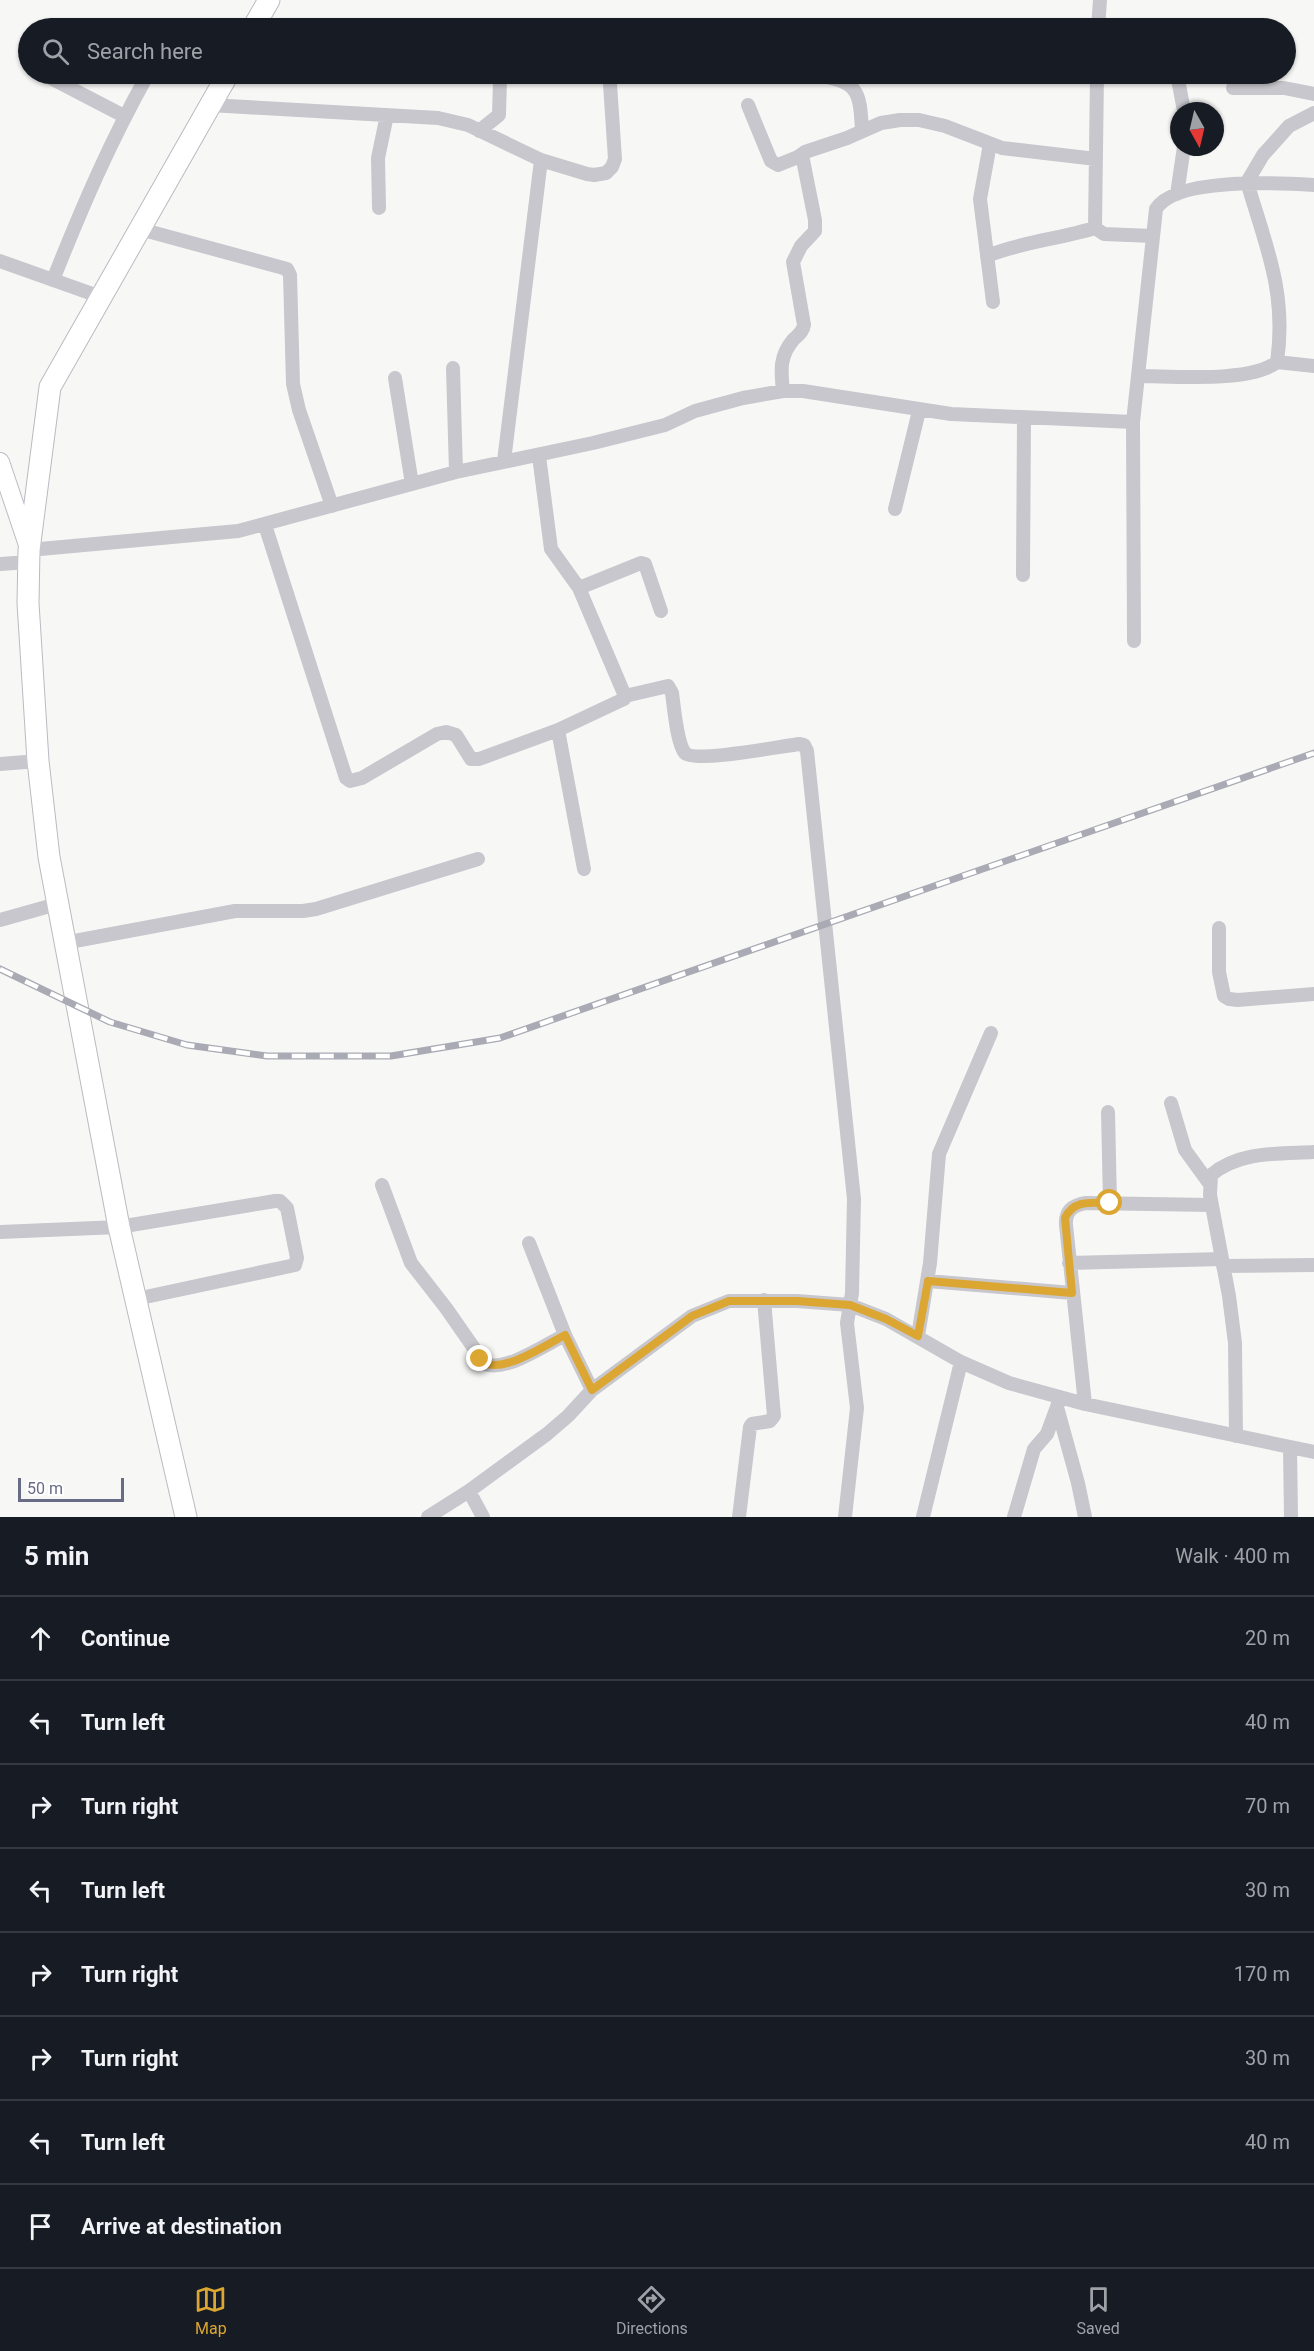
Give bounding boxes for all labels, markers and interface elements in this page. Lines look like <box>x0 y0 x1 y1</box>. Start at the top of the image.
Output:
search box <box>18 18 1296 84</box>
icon: search <box>39 35 72 68</box>
text: Search here <box>87 39 203 64</box>
north arrow <box>1170 102 1224 156</box>
route start <box>1096 1189 1122 1215</box>
route end <box>466 1345 492 1371</box>
scale bar <box>18 1475 124 1502</box>
text: 50 m <box>27 1479 63 1498</box>
text: 5 min <box>24 1541 89 1571</box>
text: Walk · 400 m <box>1175 1544 1290 1568</box>
icon: ahead <box>24 1622 57 1655</box>
text: Continue <box>81 1626 170 1651</box>
text: 20 m <box>1245 1626 1290 1650</box>
icon: left <box>24 1706 57 1739</box>
text: Turn left <box>81 1710 165 1735</box>
text: 40 m <box>1245 1710 1290 1734</box>
icon: right <box>24 1790 57 1823</box>
text: Turn right <box>81 1794 178 1819</box>
text: 70 m <box>1245 1794 1290 1818</box>
icon: left <box>24 1874 57 1907</box>
text: Turn left <box>81 1878 165 1903</box>
text: 30 m <box>1245 1878 1290 1902</box>
icon: right <box>24 1958 57 1991</box>
text: Turn right <box>81 1962 178 1987</box>
text: 170 m <box>1234 1962 1290 1986</box>
icon: right <box>24 2042 57 2075</box>
text: Turn right <box>81 2046 178 2071</box>
text: 30 m <box>1245 2046 1290 2070</box>
icon: left <box>24 2126 57 2159</box>
text: Turn left <box>81 2130 165 2155</box>
text: 40 m <box>1245 2130 1290 2154</box>
icon: arrive <box>24 2210 57 2243</box>
text: Arrive at destination <box>81 2214 282 2239</box>
tab: Map <box>194 2283 227 2338</box>
tab: Directions <box>616 2283 688 2338</box>
tab: Saved <box>1076 2283 1120 2338</box>

